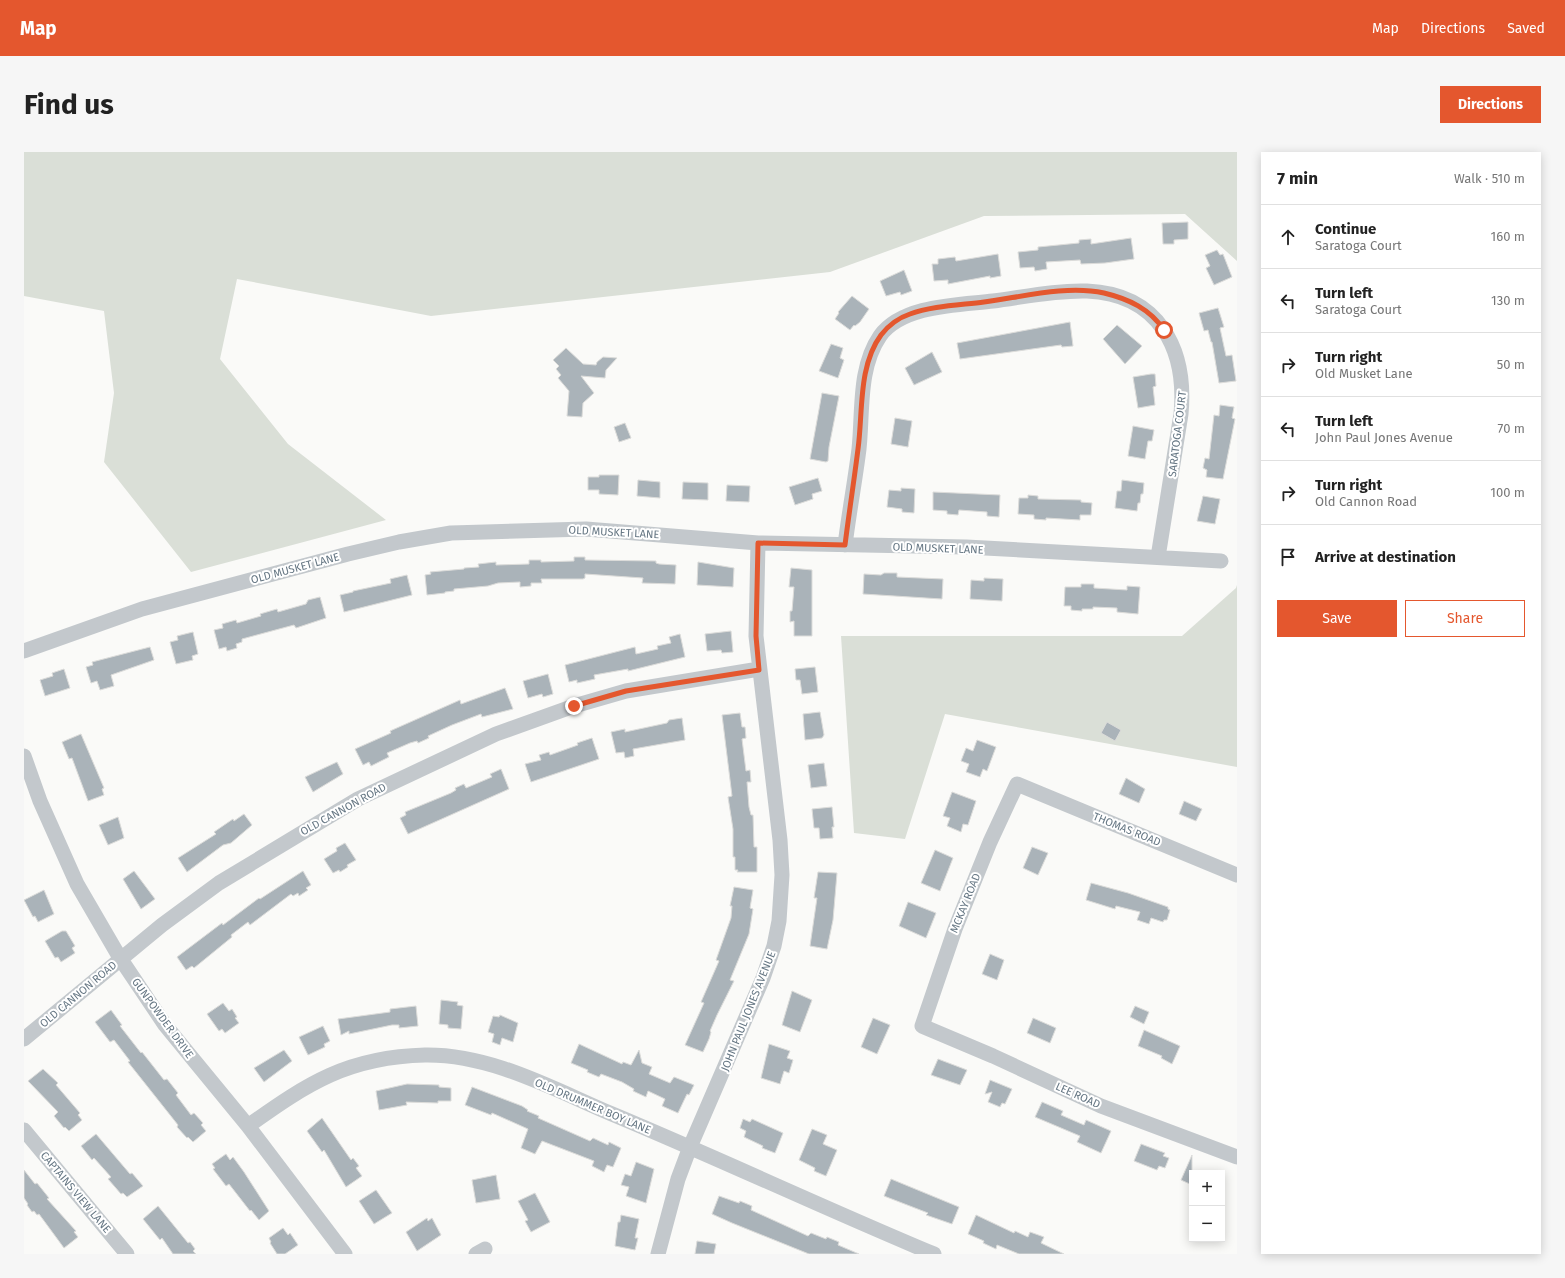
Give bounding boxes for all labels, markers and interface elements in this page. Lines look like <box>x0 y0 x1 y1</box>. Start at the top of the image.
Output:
text: Map <box>20 17 57 40</box>
text: Map <box>1372 20 1399 37</box>
text: Directions <box>1421 20 1485 37</box>
text: Saved <box>1507 20 1545 37</box>
button: Directions <box>1440 86 1541 123</box>
text: Find us <box>24 88 114 121</box>
text: 7 min <box>1277 168 1318 189</box>
text: Walk · 510 m <box>1454 171 1525 186</box>
text: Continue <box>1315 220 1376 238</box>
icon: ahead <box>1277 226 1299 248</box>
text: 160 m <box>1491 229 1525 244</box>
text: Saratoga Court <box>1315 238 1402 253</box>
text: Turn left <box>1315 284 1373 302</box>
icon: left <box>1277 290 1299 312</box>
text: 130 m <box>1491 293 1525 308</box>
text: Saratoga Court <box>1315 302 1402 317</box>
route start <box>1155 321 1173 339</box>
text: Turn right <box>1315 348 1382 366</box>
icon: right <box>1277 354 1299 376</box>
text: 50 m <box>1497 357 1525 372</box>
text: Old Musket Lane <box>1315 366 1413 381</box>
street label: SARATOGA COURT <box>1166 390 1189 478</box>
text: Turn left <box>1315 412 1373 430</box>
icon: left <box>1277 418 1299 440</box>
text: 70 m <box>1498 421 1525 436</box>
text: John Paul Jones Avenue <box>1315 430 1453 445</box>
text: Turn right <box>1315 476 1382 494</box>
icon: right <box>1277 482 1299 504</box>
text: 100 m <box>1490 485 1525 500</box>
text: Old Cannon Road <box>1315 494 1417 509</box>
street label: OLD MUSKET LANE <box>568 524 660 541</box>
street label: OLD MUSKET LANE <box>892 540 984 557</box>
icon: arrive <box>1277 546 1299 568</box>
text: Arrive at destination <box>1315 548 1456 566</box>
street label: OLD MUSKET LANE <box>249 550 341 587</box>
button: Save <box>1277 600 1397 637</box>
button: Share <box>1405 600 1525 637</box>
route end <box>565 697 583 715</box>
street label: OLD CANNON ROAD <box>298 780 388 838</box>
street label: THOMAS ROAD <box>1091 810 1163 849</box>
street label: MCKAY ROAD <box>948 871 983 935</box>
street label: JOHN PAUL JONES AVENUE <box>718 949 779 1073</box>
street label: OLD CANNON ROAD <box>37 959 119 1030</box>
street label: GUNPOWDER DRIVE <box>129 975 196 1061</box>
street label: OLD DRUMMER BOY LANE <box>533 1076 653 1137</box>
street label: LEE ROAD <box>1053 1080 1102 1111</box>
street label: CAPTAINS VIEW LANE <box>38 1149 113 1236</box>
map controls <box>1189 1170 1225 1242</box>
button: + <box>1189 1170 1225 1206</box>
button: − <box>1189 1206 1225 1242</box>

